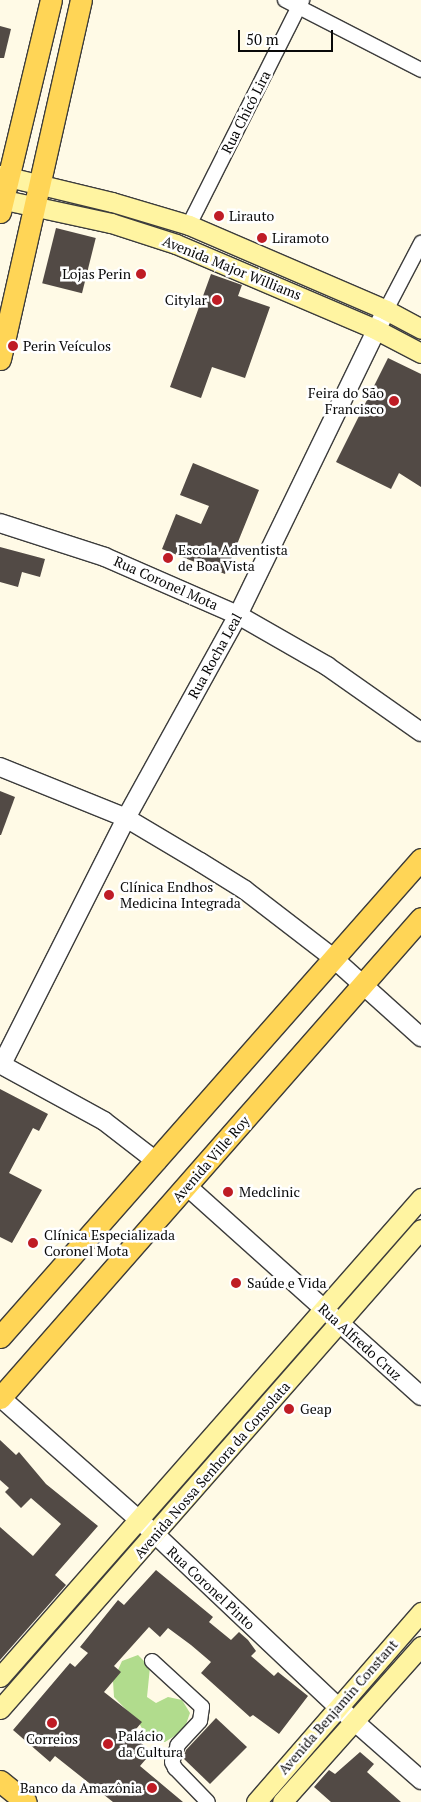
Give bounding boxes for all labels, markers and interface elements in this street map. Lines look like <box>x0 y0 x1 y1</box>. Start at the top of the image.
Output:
scale bar <box>241 20 336 52</box>
text: 50 m <box>246 29 279 49</box>
street label: Rua Chicó Lira <box>218 68 274 156</box>
place label: Lirauto <box>229 208 274 224</box>
marker: Lirauto <box>213 210 225 222</box>
place label: Liramoto <box>272 230 329 246</box>
street label: Avenida Major Williams <box>160 232 304 304</box>
marker: Liramoto <box>256 232 268 244</box>
place label: Lojas Perin <box>62 266 131 282</box>
marker: Lojas Perin <box>135 268 147 280</box>
place label: Citylar <box>165 292 207 308</box>
marker: Citylar <box>211 294 223 306</box>
place label: Perin Veículos <box>23 338 111 354</box>
marker: Perin Veículos <box>7 340 19 352</box>
place label: Feira do São Francisco <box>308 385 384 418</box>
marker: Feira do São Francisco <box>388 395 400 407</box>
place label: Escola Adventista de Boa Vista <box>178 542 288 574</box>
marker: Escola Adventista de Boa Vista <box>162 552 174 564</box>
street label: Rua Coronel Mota <box>111 553 221 613</box>
street label: Rua Rocha Leal <box>185 610 245 702</box>
place label: Clínica Endhos Medicina Integrada <box>120 879 241 912</box>
marker: Clínica Endhos Medicina Integrada <box>102 888 116 902</box>
street label: Avenida Ville Roy <box>169 1112 253 1206</box>
place label: Medclinic <box>239 1184 300 1200</box>
marker: Medclinic <box>221 1185 235 1199</box>
place label: Clínica Especializada Coronel Mota <box>44 1227 175 1260</box>
marker: Clínica Especializada Coronel Mota <box>26 1236 40 1250</box>
place label: Saúde e Vida <box>247 1275 327 1291</box>
marker: Saúde e Vida <box>229 1276 243 1290</box>
street label: Rua Alfredo Cruz <box>315 1300 405 1384</box>
street label: Avenida Nossa Senhora da Consolata <box>131 1378 293 1562</box>
place label: Geap <box>300 1401 332 1417</box>
marker: Geap <box>282 1402 296 1416</box>
street label: Rua Coronel Pinto <box>164 1543 258 1633</box>
street label: Avenida Benjamin Constant <box>275 1636 401 1778</box>
marker: Correios <box>46 1717 58 1729</box>
place label: Palácio da Cultura <box>118 1728 183 1760</box>
place label: Correios <box>26 1731 78 1747</box>
marker: Palácio da Cultura <box>102 1738 114 1750</box>
place label: Banco da Amazônia <box>20 1780 142 1796</box>
marker: Banco da Amazônia <box>146 1782 158 1794</box>

